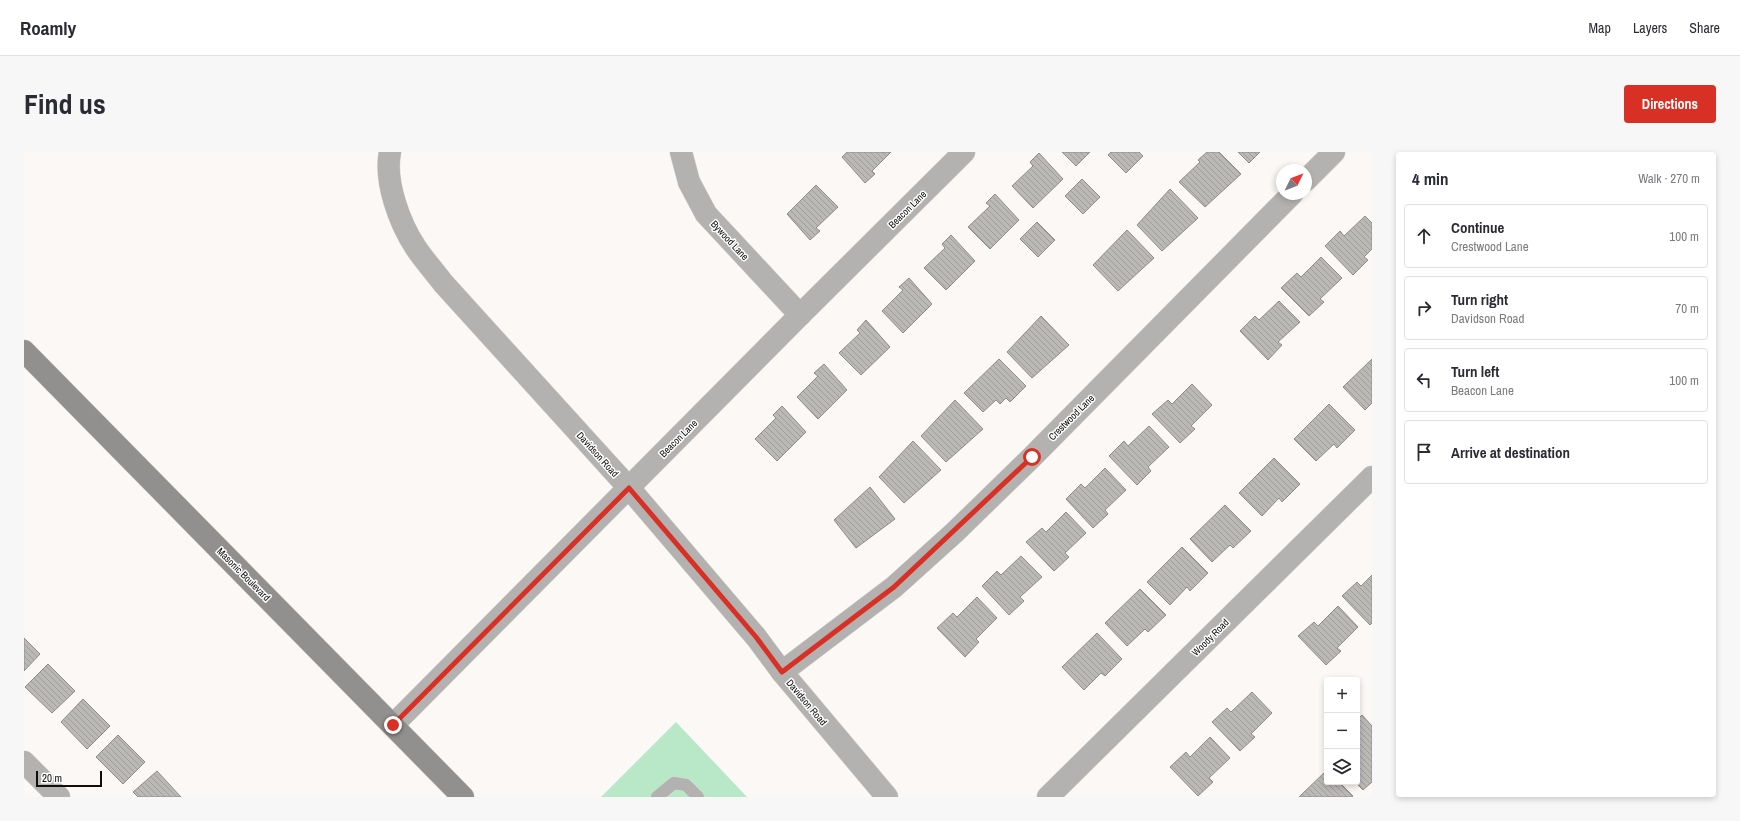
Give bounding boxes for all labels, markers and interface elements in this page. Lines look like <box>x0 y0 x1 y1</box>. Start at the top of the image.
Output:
text: Roamly <box>20 15 76 41</box>
text: Map <box>1589 19 1611 37</box>
text: Layers <box>1633 19 1667 37</box>
text: Share <box>1689 19 1720 37</box>
text: Find us <box>24 85 106 123</box>
button: Directions <box>1624 85 1716 123</box>
north arrow <box>1276 164 1312 200</box>
text: 4 min <box>1412 167 1448 190</box>
text: Walk · 270 m <box>1638 170 1700 187</box>
street label: Beacon Lane <box>886 187 929 231</box>
text: Continue <box>1451 217 1504 238</box>
street label: Bywood Lane <box>708 218 752 263</box>
icon: ahead <box>1413 225 1435 247</box>
text: 100 m <box>1669 228 1699 245</box>
text: Crestwood Lane <box>1451 238 1529 255</box>
text: Turn right <box>1451 289 1508 310</box>
icon: right <box>1413 297 1435 319</box>
text: 70 m <box>1675 300 1699 317</box>
text: Davidson Road <box>1451 310 1524 327</box>
text: Turn left <box>1451 361 1499 382</box>
icon: left <box>1413 369 1435 391</box>
text: 100 m <box>1669 372 1699 389</box>
text: Beacon Lane <box>1451 382 1514 399</box>
street label: Crestwood Lane <box>1046 391 1097 443</box>
street label: Beacon Lane <box>657 416 700 460</box>
street label: Davidson Road <box>574 429 621 480</box>
icon: arrive <box>1413 441 1435 463</box>
text: Arrive at destination <box>1451 442 1570 463</box>
route start <box>1023 448 1041 466</box>
street label: Masonic Boulevard <box>214 545 273 604</box>
street label: Woody Road <box>1189 616 1232 659</box>
street label: Davidson Road <box>783 676 830 728</box>
map controls <box>1324 677 1360 785</box>
button: + <box>1324 677 1360 713</box>
button: − <box>1324 713 1360 749</box>
route end <box>384 716 402 734</box>
button: layers <box>1324 749 1360 785</box>
scale bar <box>36 769 102 788</box>
text: 20 m <box>42 771 62 785</box>

